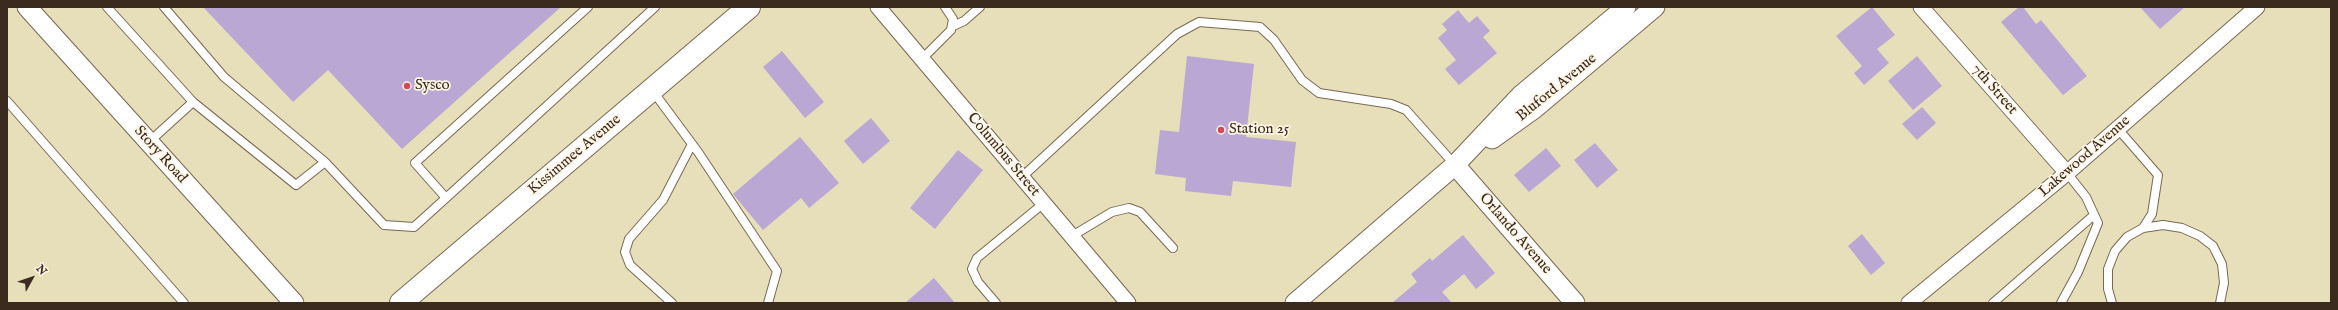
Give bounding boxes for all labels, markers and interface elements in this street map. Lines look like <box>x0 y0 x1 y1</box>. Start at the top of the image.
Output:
street label: Bluford Avenue <box>1513 50 1601 126</box>
street label: 7th Street <box>1967 61 2021 119</box>
place label: Sysco <box>415 77 450 95</box>
marker: Sysco <box>402 81 412 91</box>
street label: Columbus Street <box>963 110 1043 200</box>
street label: Kissimmee Avenue <box>525 111 625 199</box>
street label: Lakewood Avenue <box>2036 112 2134 202</box>
place label: Station 25 <box>1229 121 1289 139</box>
street label: Story Road <box>130 123 190 187</box>
marker: Station 25 <box>1216 125 1226 135</box>
street label: Orlando Avenue <box>1475 190 1555 278</box>
north arrow <box>12 258 52 298</box>
text: N <box>33 262 50 278</box>

